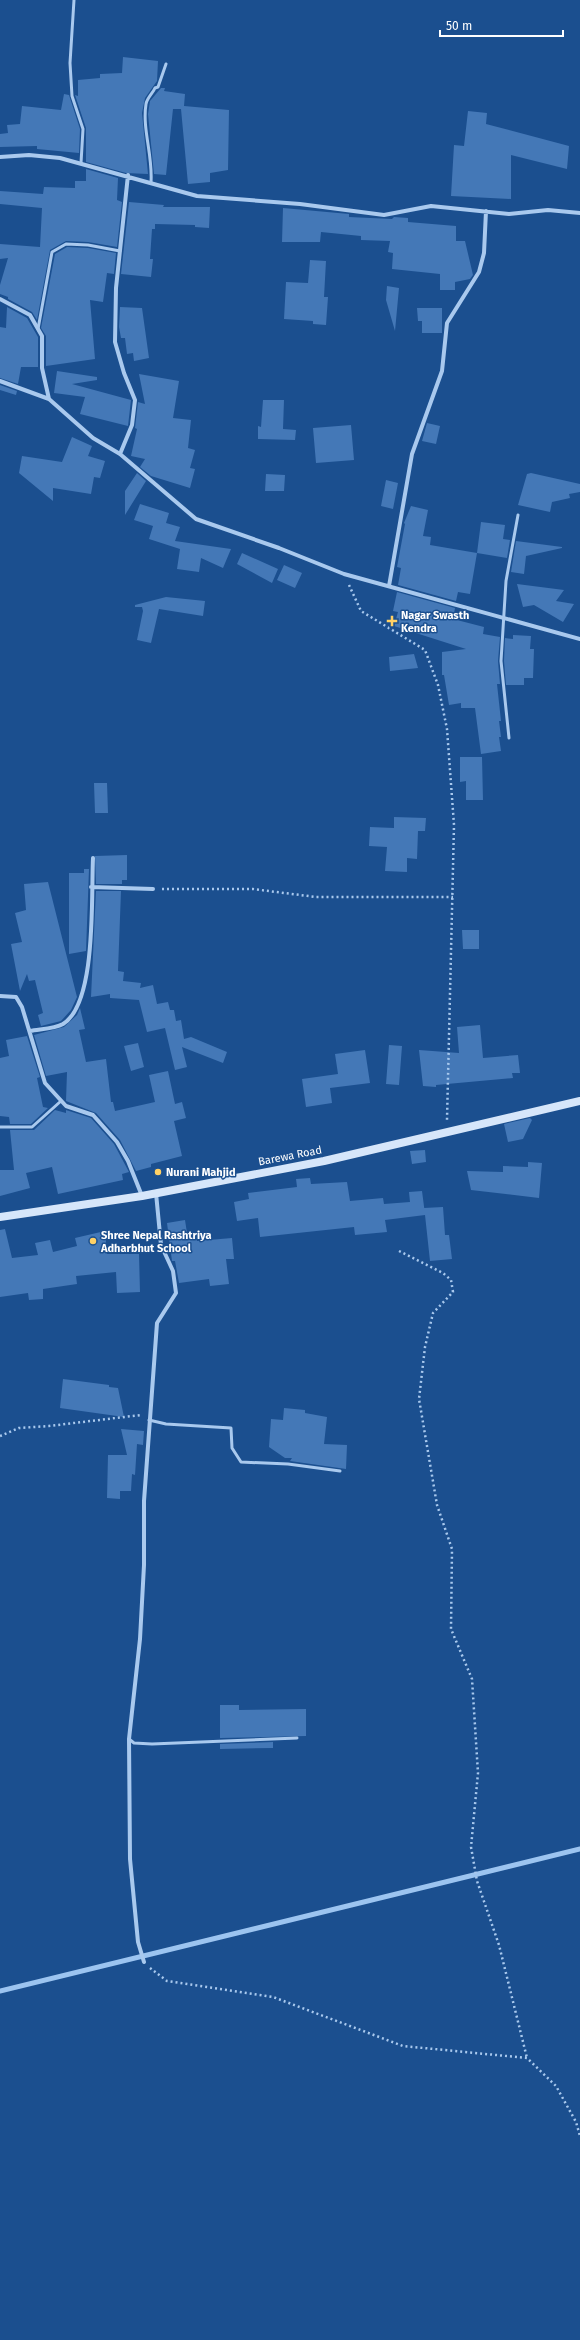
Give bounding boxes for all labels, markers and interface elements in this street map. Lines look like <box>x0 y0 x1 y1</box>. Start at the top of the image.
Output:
scale bar <box>440 12 563 38</box>
text: 50 m <box>446 19 472 33</box>
place label: Nagar Swasth Kendra <box>401 609 469 635</box>
marker: Nagar Swasth Kendra <box>386 615 398 627</box>
street label: Barewa Road <box>257 1143 323 1169</box>
place label: Nurani Mahjid <box>166 1166 236 1179</box>
marker: Nurani Mahjid <box>153 1167 163 1177</box>
place label: Shree Nepal Rashtriya Adharbhut School <box>100 1229 212 1255</box>
marker: Shree Nepal Rashtriya Adharbhut School <box>88 1236 98 1246</box>

